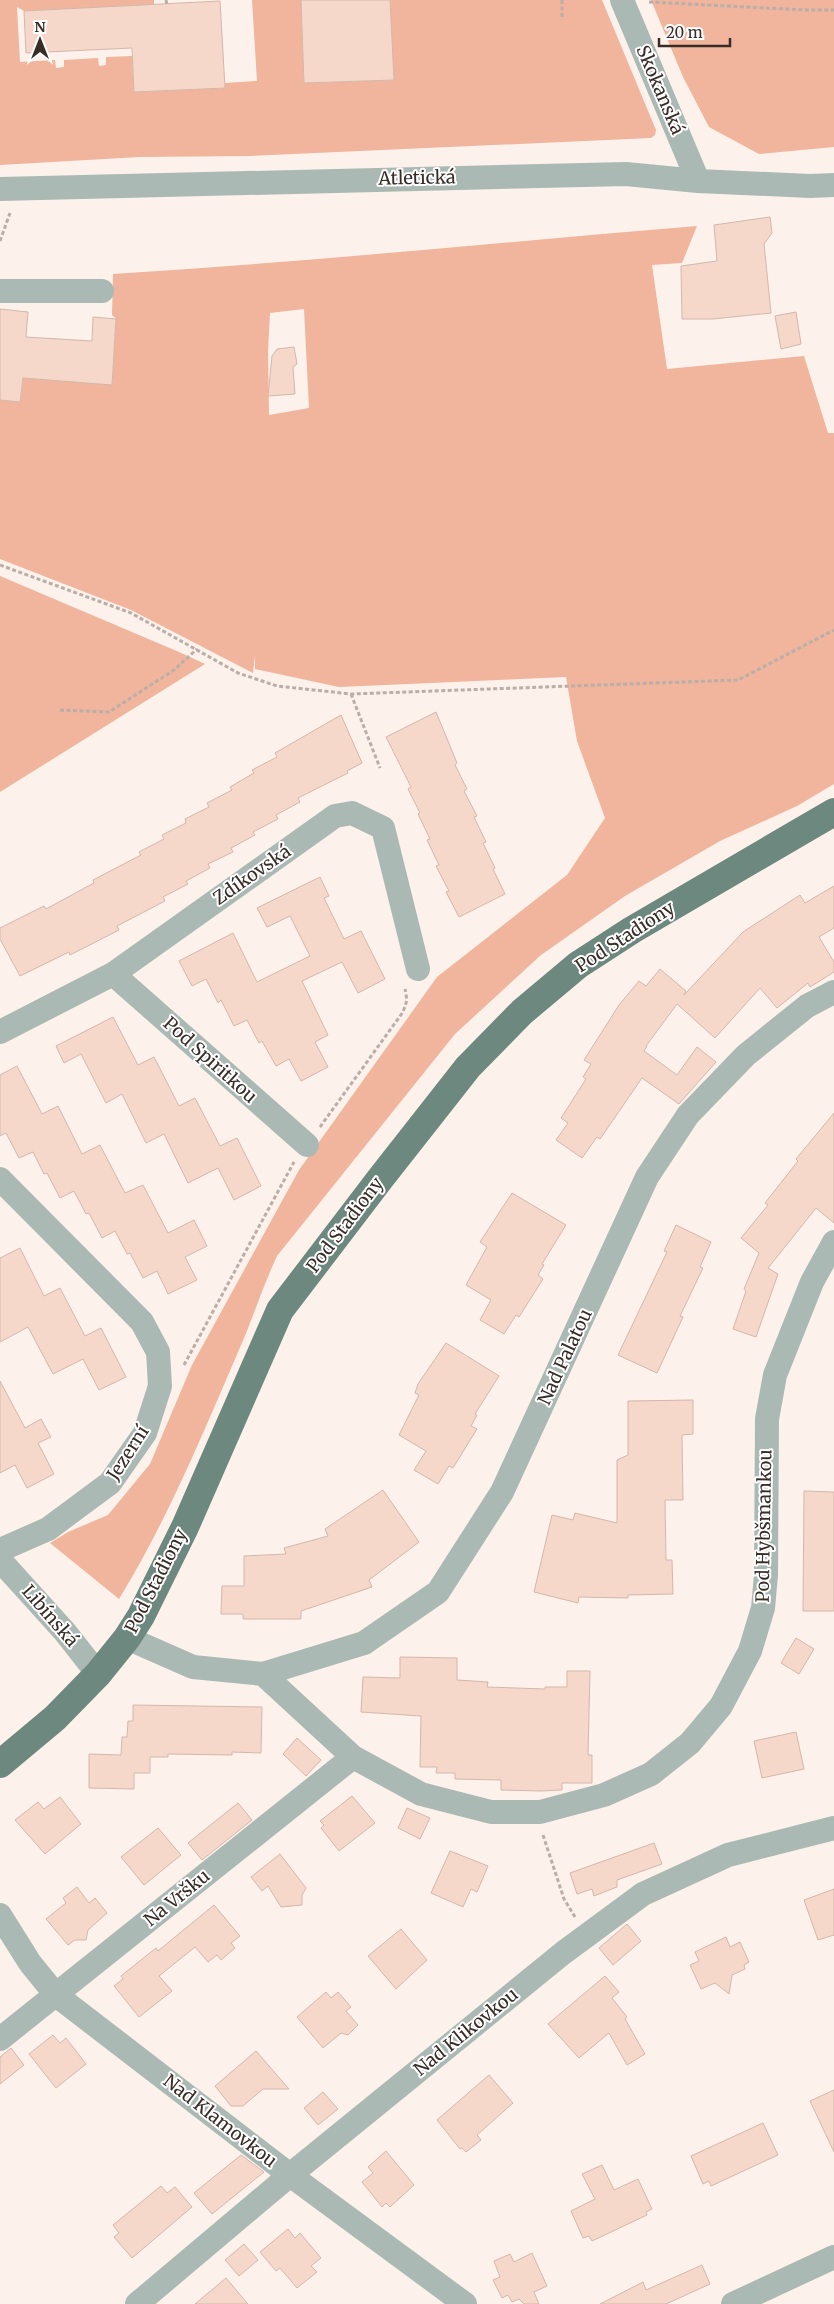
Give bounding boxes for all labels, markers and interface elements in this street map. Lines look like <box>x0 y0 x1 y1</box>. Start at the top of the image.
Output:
north arrow <box>15 15 65 65</box>
scale bar <box>659 15 730 47</box>
text: N <box>34 18 46 36</box>
text: 20 m <box>666 23 703 42</box>
street label: Skokanská <box>631 42 690 138</box>
street label: Atletická <box>377 165 456 190</box>
street label: Zdíkovská <box>208 839 295 910</box>
street label: Pod Stadiony <box>571 896 679 977</box>
street label: Pod Spiritkou <box>159 1012 262 1108</box>
street label: Pod Stadiony <box>301 1172 388 1277</box>
street label: Nad Palatou <box>532 1305 597 1408</box>
street label: Jezerní <box>101 1420 154 1485</box>
street label: Pod Hybšmankou <box>751 1449 776 1603</box>
street label: Pod Stadiony <box>119 1524 192 1637</box>
street label: Libínská <box>17 1580 84 1652</box>
street label: Na Vršku <box>139 1864 214 1931</box>
street label: Nad Klikovkou <box>409 1983 522 2081</box>
street label: Nad Klamovkou <box>159 2069 282 2172</box>

